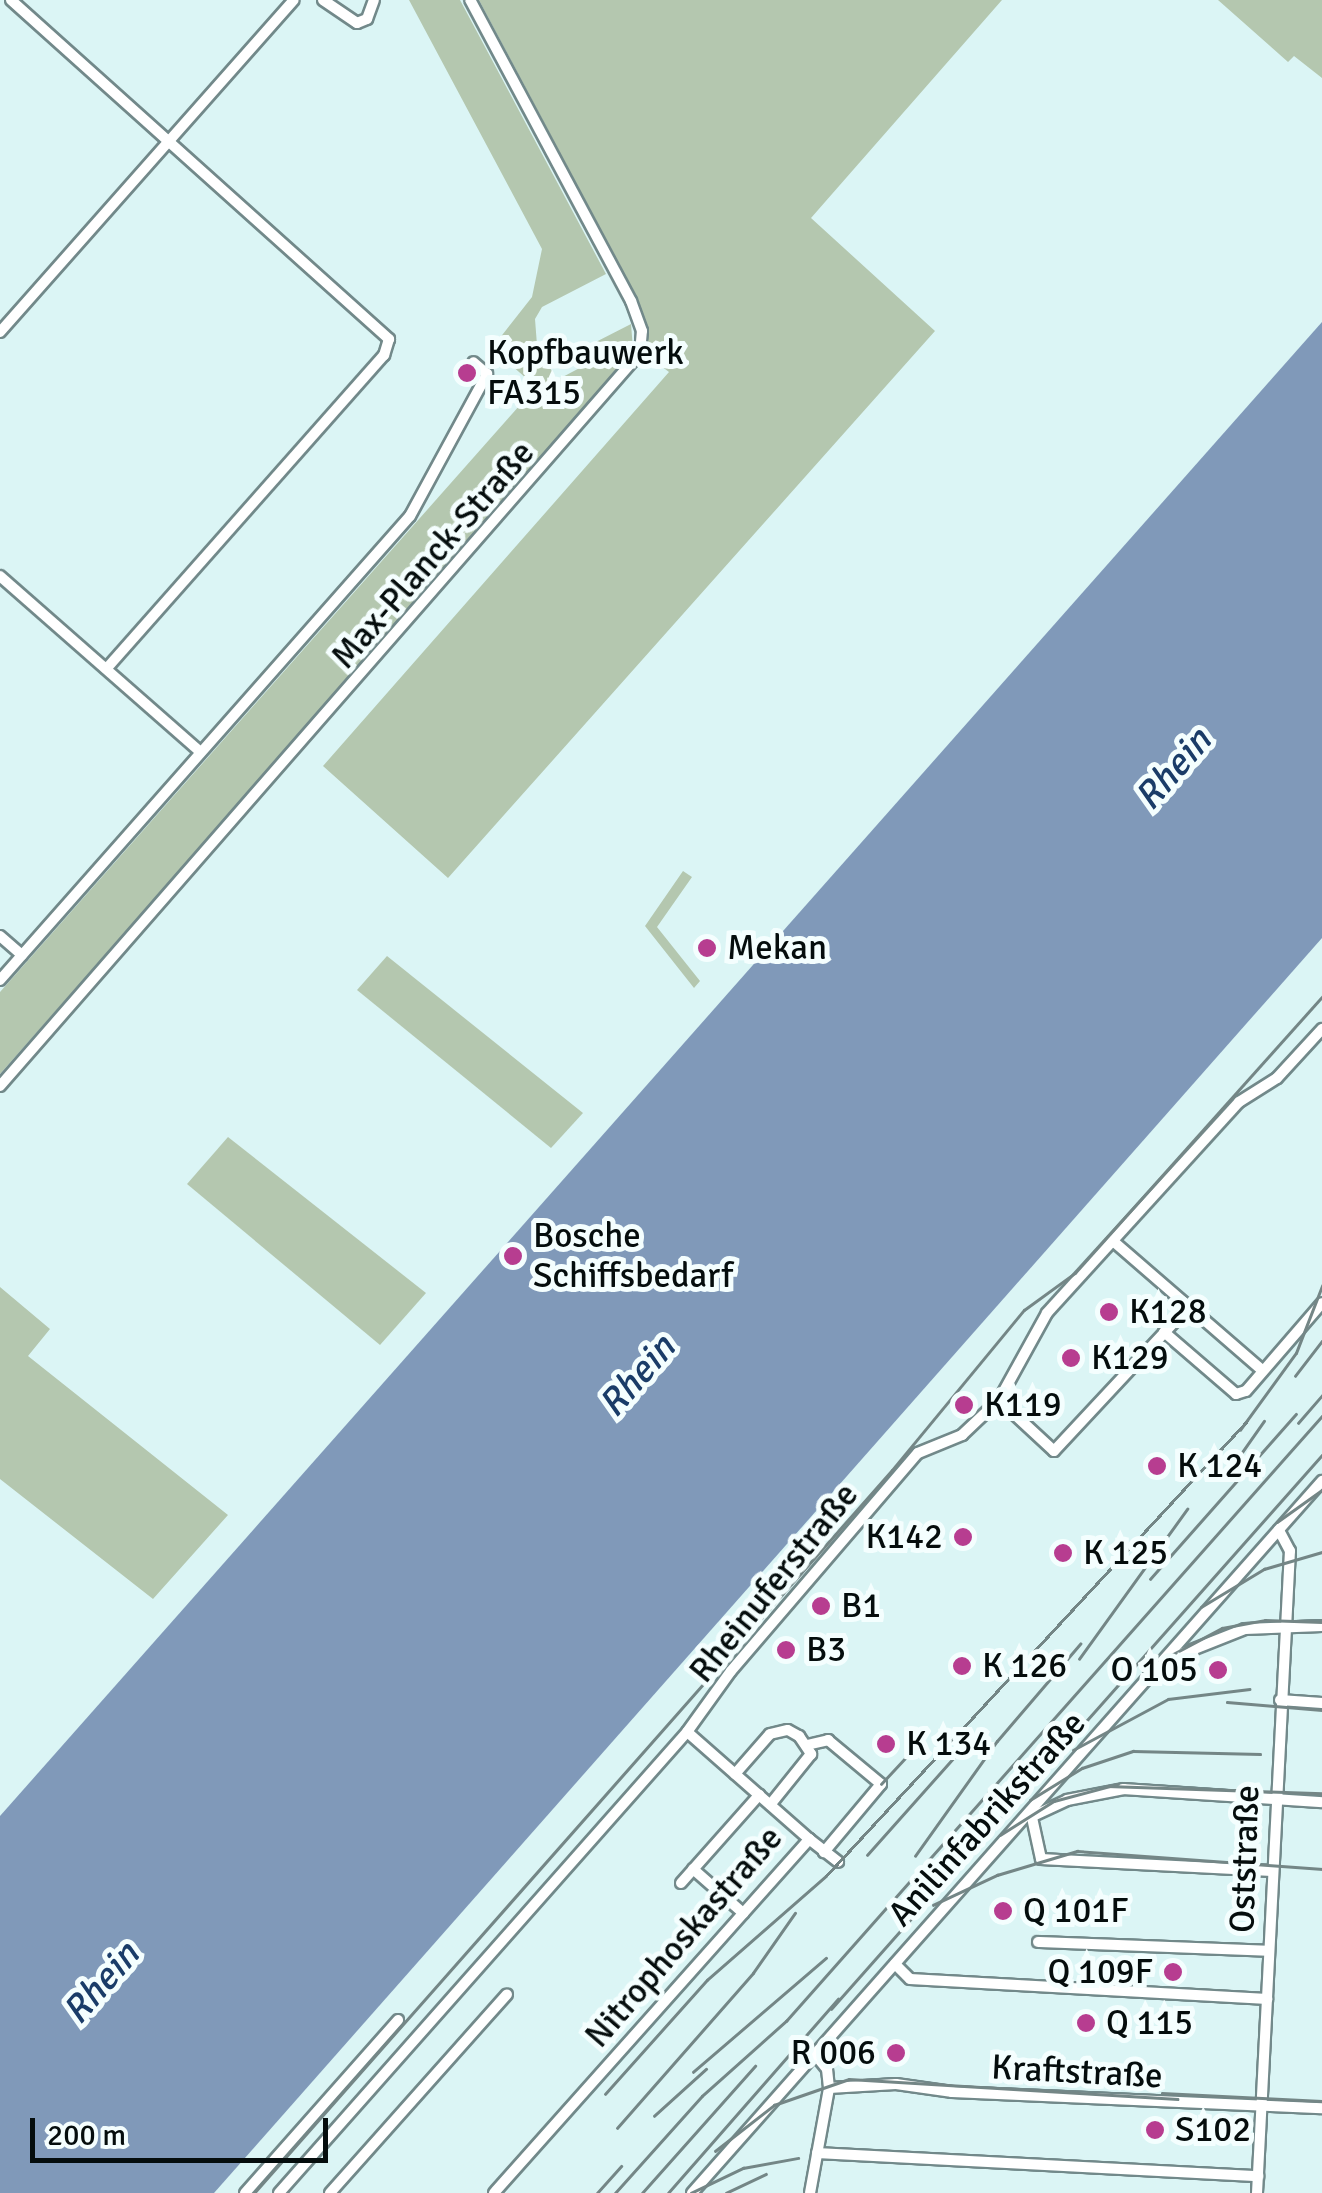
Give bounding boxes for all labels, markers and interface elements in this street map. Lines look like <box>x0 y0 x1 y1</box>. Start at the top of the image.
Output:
place label: Kopfbauwerk FA315 <box>487 332 684 414</box>
marker: Kopfbauwerk FA315 <box>456 362 478 384</box>
street label: Max-Planck-Straße <box>323 433 543 677</box>
water label: Rhein <box>1125 719 1221 819</box>
place label: Mekan <box>727 927 827 969</box>
marker: Mekan <box>696 937 718 959</box>
place label: Bosche Schiffsbedarf <box>533 1215 733 1297</box>
marker: Bosche Schiffsbedarf <box>502 1245 524 1267</box>
place label: K128 <box>1129 1291 1207 1333</box>
marker: K128 <box>1098 1301 1120 1323</box>
water label: Rhein <box>589 1326 685 1426</box>
place label: K129 <box>1091 1337 1169 1379</box>
marker: K129 <box>1060 1347 1082 1369</box>
place label: K119 <box>984 1384 1062 1426</box>
marker: K119 <box>953 1394 975 1416</box>
place label: K 124 <box>1177 1445 1262 1487</box>
marker: K 124 <box>1146 1455 1168 1477</box>
street label: Rheinuferstraße <box>681 1475 867 1691</box>
place label: K142 <box>865 1516 943 1558</box>
marker: K142 <box>952 1526 974 1548</box>
place label: K 125 <box>1083 1532 1168 1574</box>
marker: K 125 <box>1052 1542 1074 1564</box>
place label: B1 <box>841 1585 881 1627</box>
marker: B1 <box>810 1595 832 1617</box>
place label: B3 <box>806 1629 846 1671</box>
marker: B3 <box>775 1639 797 1661</box>
place label: K 126 <box>982 1645 1067 1687</box>
place label: O 105 <box>1111 1649 1198 1691</box>
marker: K 126 <box>951 1655 973 1677</box>
marker: O 105 <box>1207 1659 1229 1681</box>
street label: Anilinfabrikstraße <box>880 1703 1094 1935</box>
place label: K 134 <box>906 1723 991 1765</box>
marker: K 134 <box>875 1733 897 1755</box>
street label: Oststraße <box>1221 1784 1269 1934</box>
street label: Nitrophoskastraße <box>576 1818 792 2056</box>
place label: Q 101F <box>1023 1890 1128 1932</box>
marker: Q 101F <box>992 1900 1014 1922</box>
water label: Rhein <box>53 1933 149 2033</box>
place label: Q 109F <box>1048 1951 1153 1993</box>
marker: Q 109F <box>1162 1961 1184 1983</box>
place label: Q 115 <box>1106 2002 1193 2044</box>
marker: Q 115 <box>1075 2012 1097 2034</box>
place label: R 006 <box>791 2032 876 2074</box>
marker: R 006 <box>885 2042 907 2064</box>
street label: Kraftstraße <box>990 2047 1164 2097</box>
scale bar <box>35 2098 332 2160</box>
place label: S102 <box>1175 2109 1251 2151</box>
text: 200 m <box>47 2117 126 2154</box>
marker: S102 <box>1144 2119 1166 2141</box>

